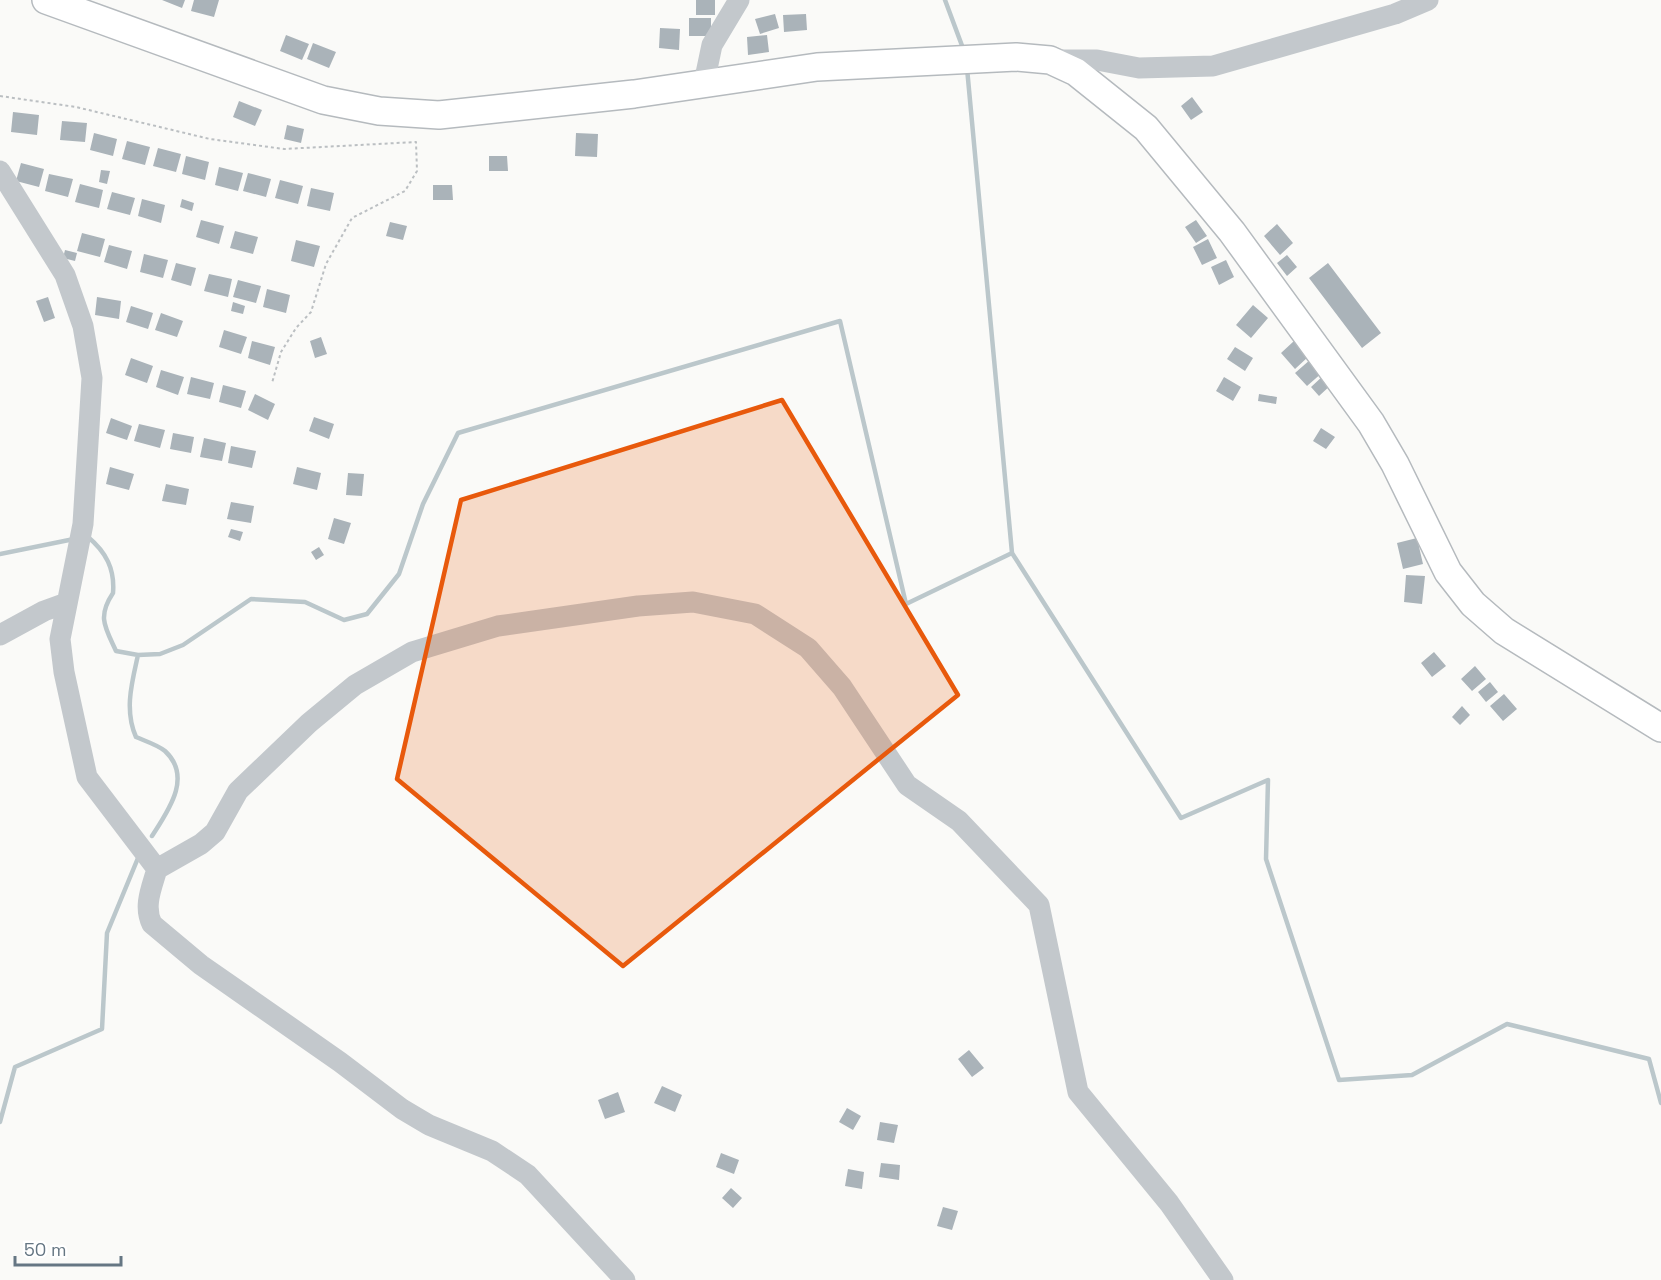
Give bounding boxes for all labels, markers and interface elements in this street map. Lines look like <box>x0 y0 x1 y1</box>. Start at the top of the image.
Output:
scale bar <box>15 1229 122 1267</box>
text: 50 m <box>24 1238 66 1261</box>

